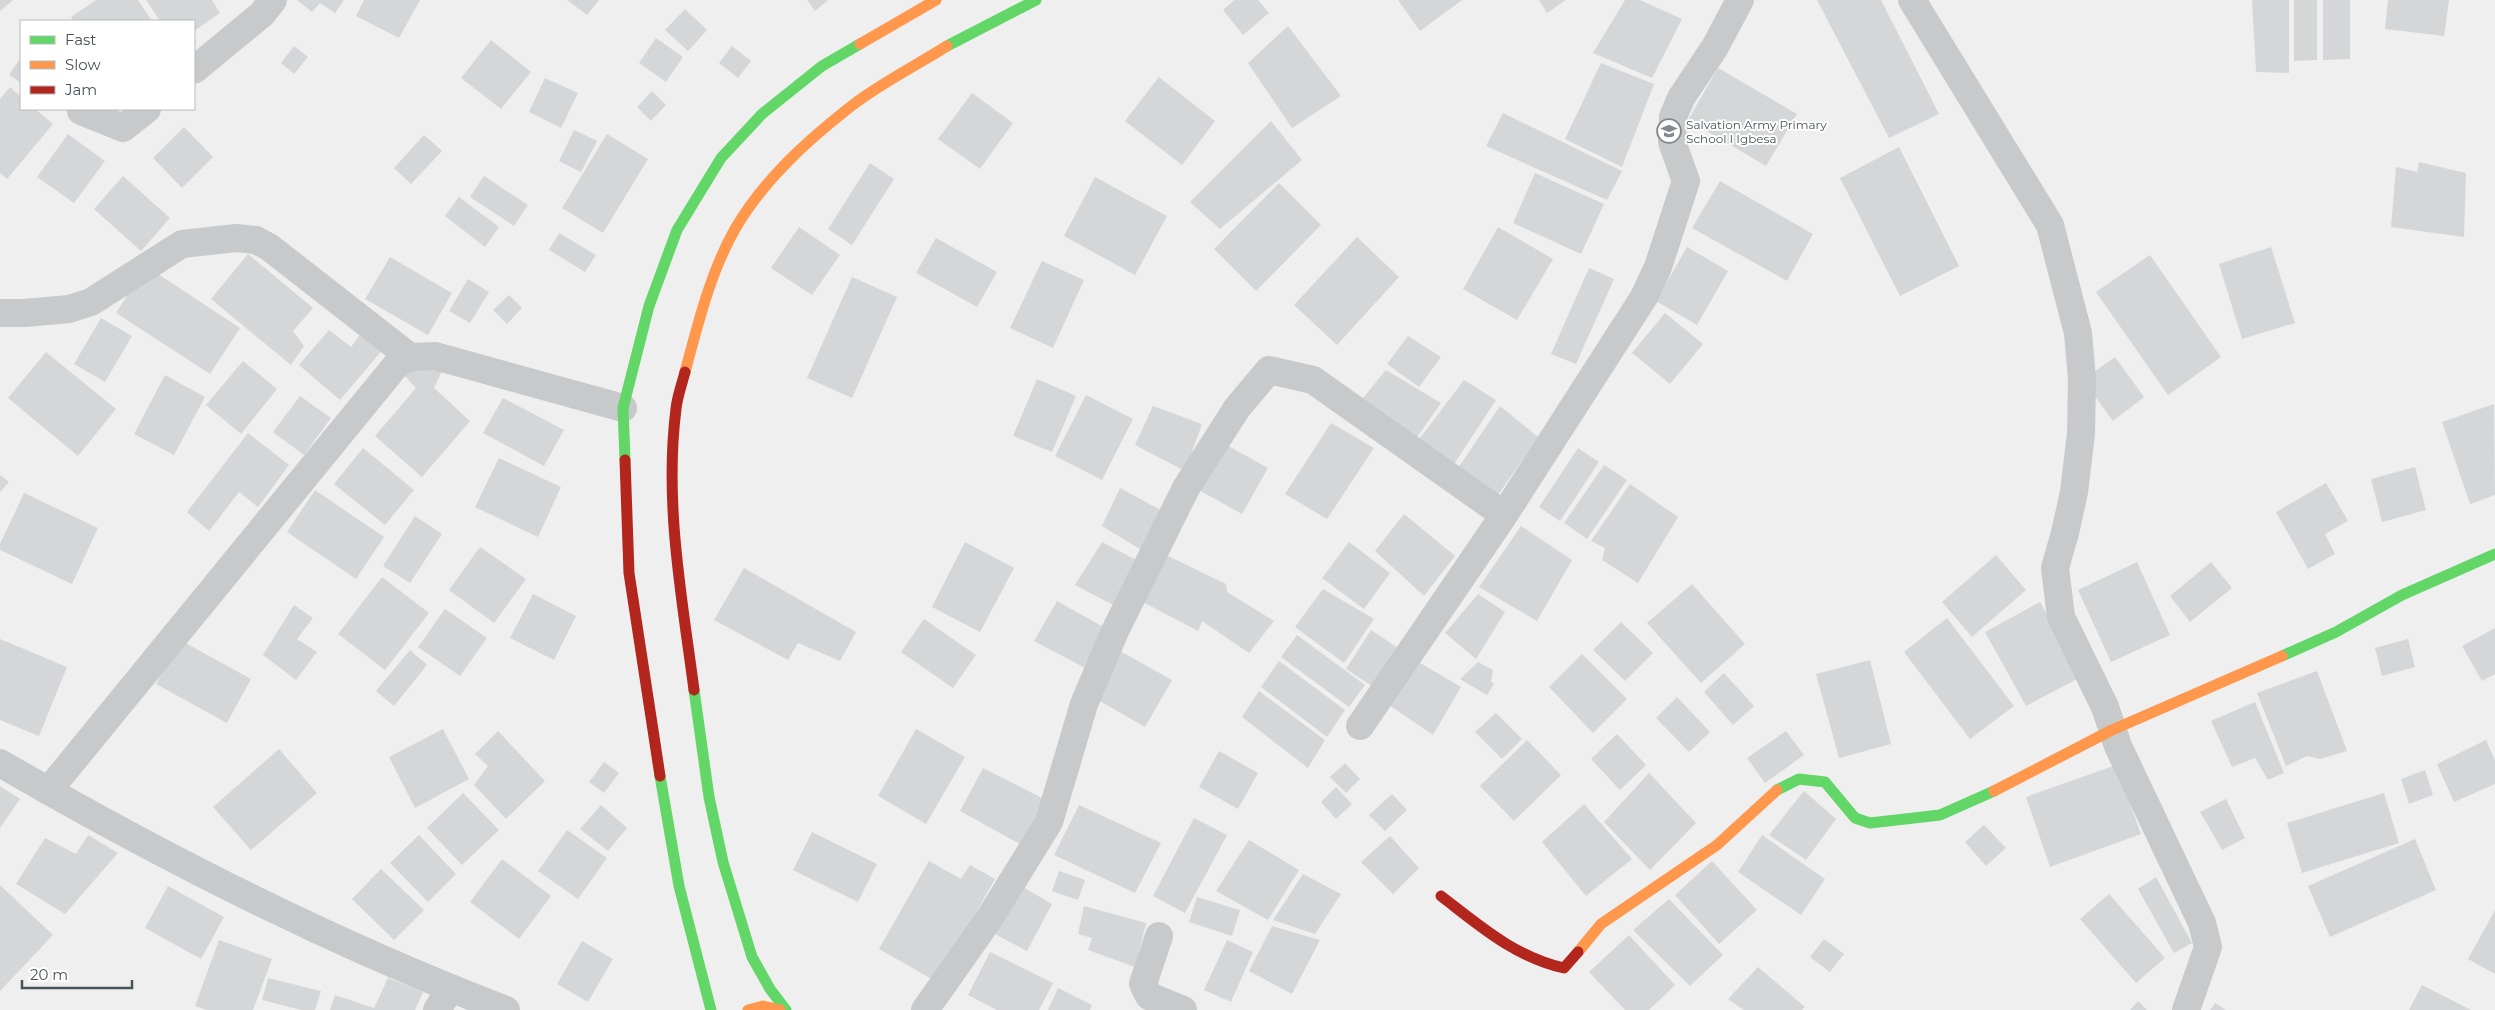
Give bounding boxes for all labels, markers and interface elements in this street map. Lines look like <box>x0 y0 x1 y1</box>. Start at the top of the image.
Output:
legend <box>20 20 195 110</box>
text: Fast <box>65 30 96 49</box>
text: Slow <box>65 55 101 74</box>
text: Jam <box>64 80 97 99</box>
place label: Salvation Army Primary School I Igbesa <box>1686 117 1827 146</box>
school or university icon: Salvation Army Primary School I Igbesa <box>1656 118 1682 144</box>
scale bar <box>22 958 132 990</box>
text: 20 m <box>30 965 68 984</box>

